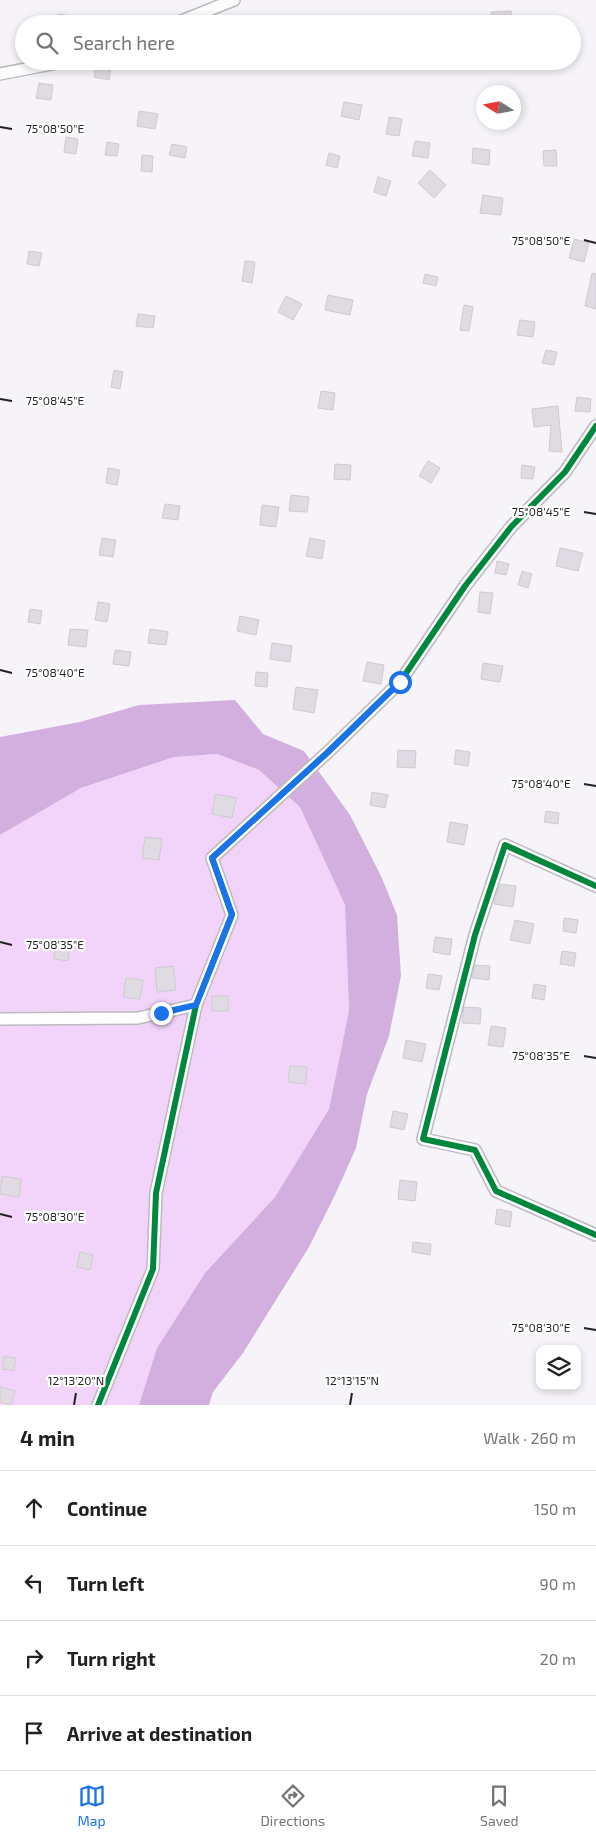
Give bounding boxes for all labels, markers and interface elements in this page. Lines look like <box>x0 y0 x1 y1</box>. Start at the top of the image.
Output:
search box <box>15 15 581 70</box>
icon: search <box>33 29 61 57</box>
text: Search here <box>73 31 175 54</box>
north arrow <box>476 85 521 130</box>
text: 75°08'50"E <box>26 121 85 135</box>
text: 75°08'50"E <box>512 233 571 247</box>
text: 75°08'45"E <box>26 393 85 407</box>
text: 75°08'45"E <box>512 504 571 518</box>
text: 75°08'40"E <box>25 665 85 679</box>
route start <box>389 671 412 694</box>
text: 75°08'40"E <box>511 776 571 790</box>
text: 75°08'35"E <box>26 937 84 951</box>
route end <box>150 1002 173 1025</box>
text: 75°08'35"E <box>512 1048 570 1062</box>
text: 75°08'30"E <box>26 1209 85 1223</box>
text: 75°08'30"E <box>512 1320 571 1334</box>
map controls <box>536 1345 581 1390</box>
button: layers <box>536 1345 581 1390</box>
text: 12°13'20"N <box>48 1373 104 1387</box>
text: 12°13'15"N <box>325 1373 379 1387</box>
text: 4 min <box>20 1425 75 1450</box>
text: Walk · 260 m <box>483 1428 576 1447</box>
icon: ahead <box>20 1494 48 1522</box>
text: Continue <box>67 1497 147 1520</box>
text: 150 m <box>534 1499 576 1518</box>
icon: left <box>20 1569 48 1597</box>
text: Turn left <box>67 1572 144 1595</box>
text: 90 m <box>540 1574 576 1593</box>
icon: right <box>20 1644 48 1672</box>
text: Turn right <box>67 1647 155 1670</box>
text: 20 m <box>540 1649 576 1668</box>
icon: arrive <box>20 1719 48 1747</box>
text: Arrive at destination <box>67 1722 252 1745</box>
tab: Map <box>77 1782 106 1829</box>
tab: Directions <box>261 1782 325 1829</box>
tab: Saved <box>480 1782 519 1829</box>

